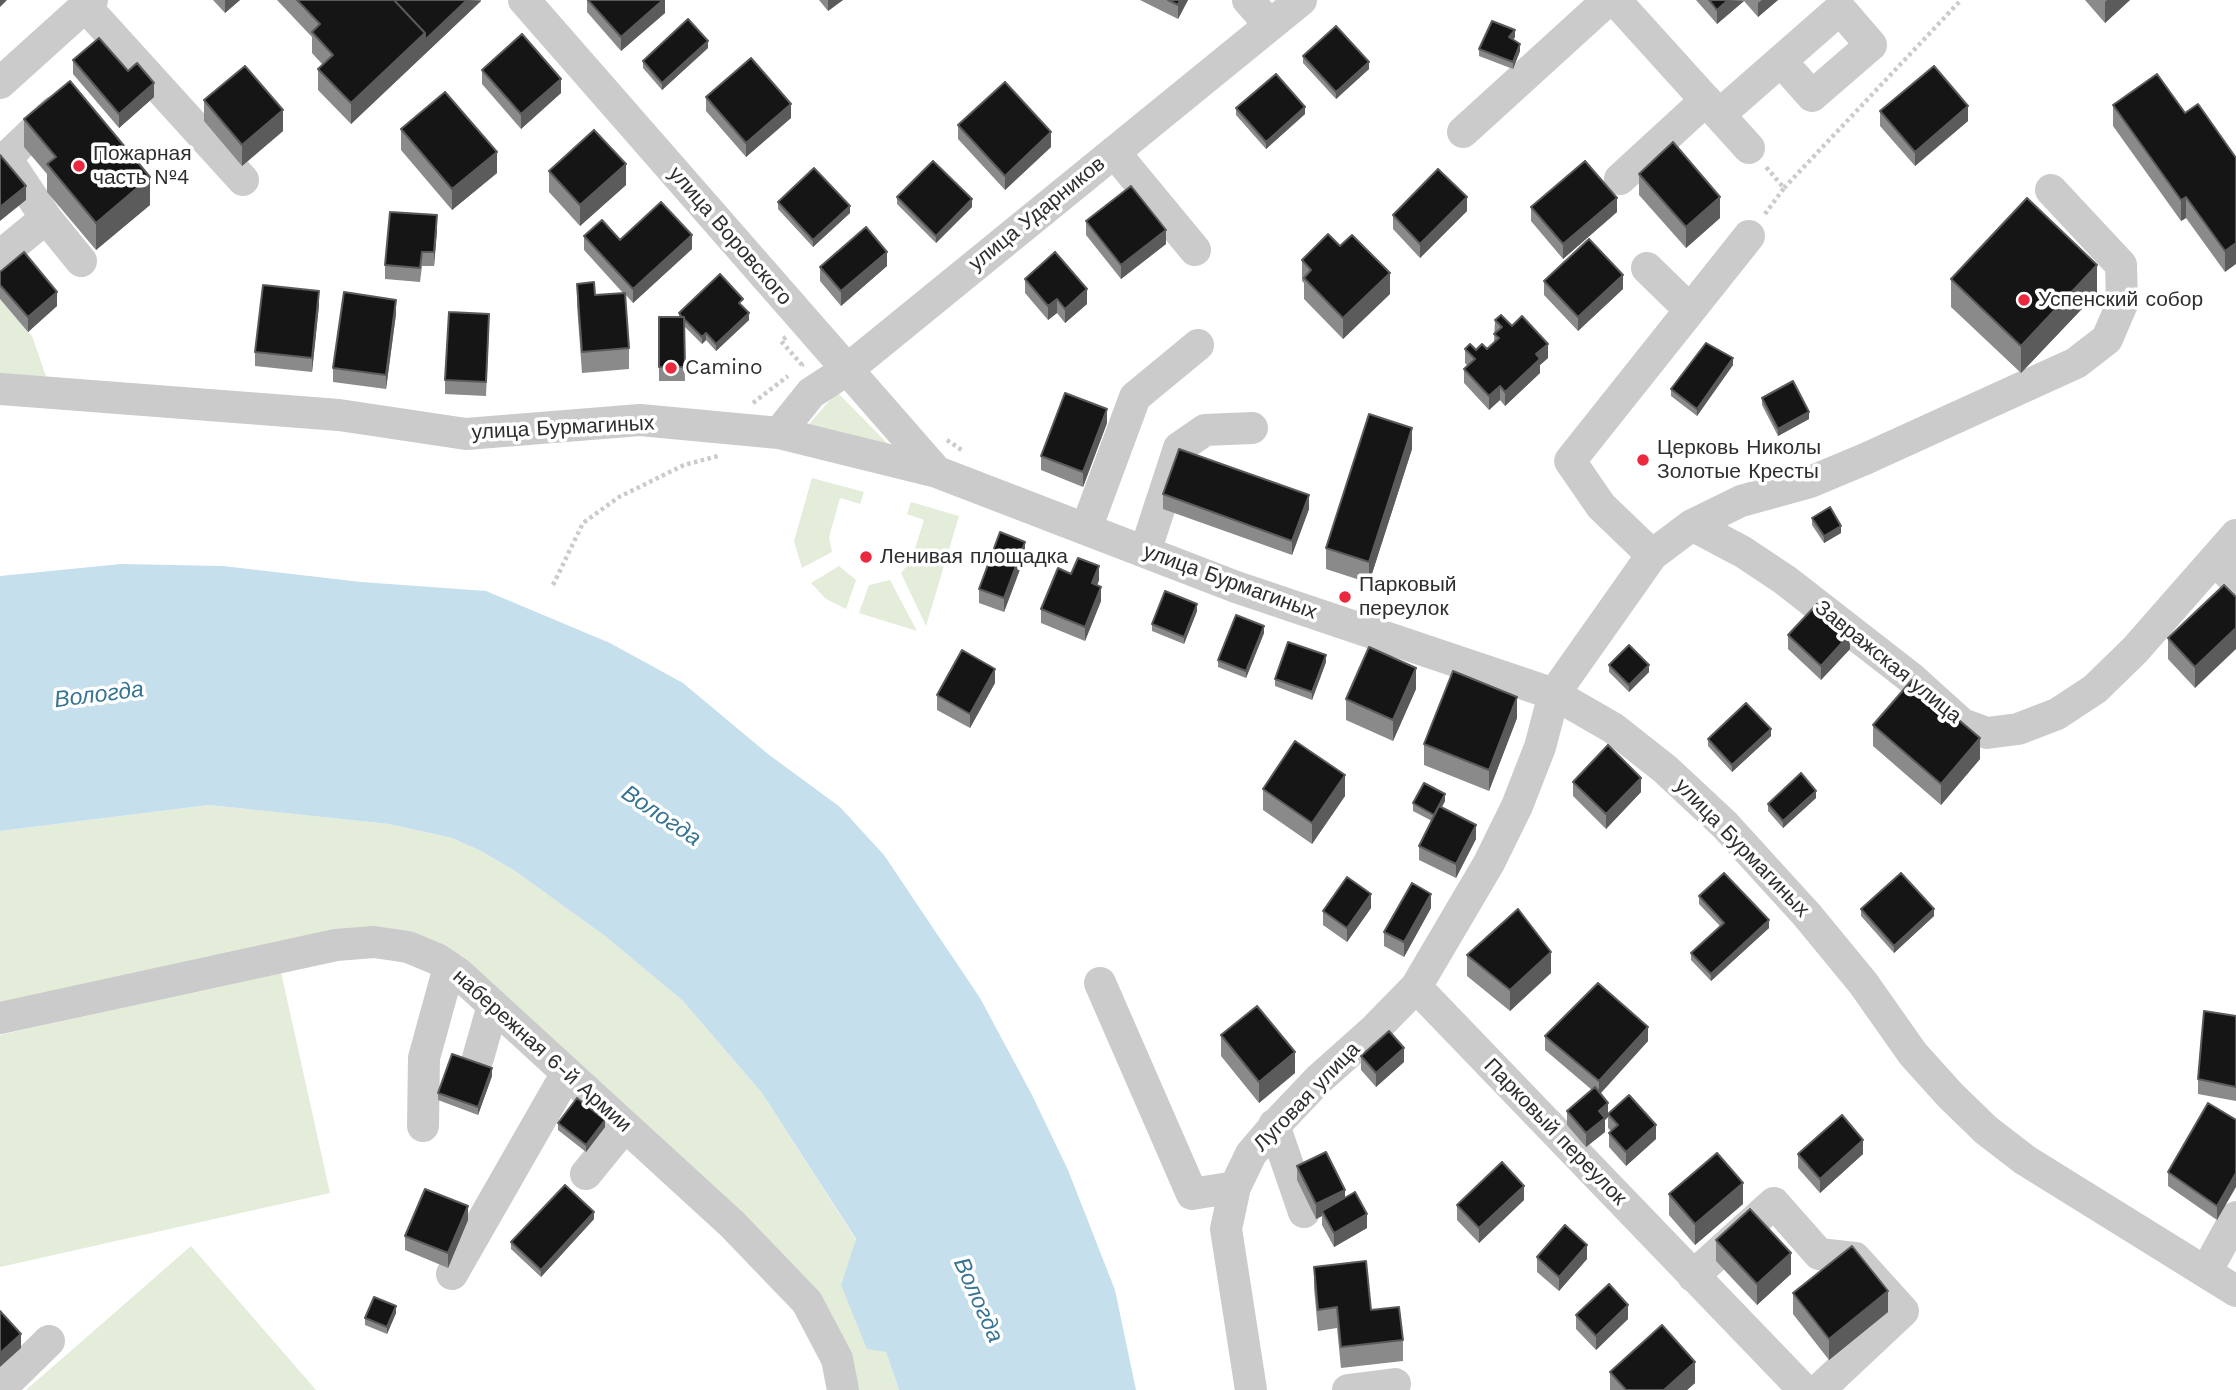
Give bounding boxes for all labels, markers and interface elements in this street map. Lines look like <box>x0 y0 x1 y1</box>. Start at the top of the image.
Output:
place label: Пожарная часть №4 <box>93 141 192 191</box>
street label: улица Ударников <box>964 151 1110 277</box>
marker: Пожарная часть №4 <box>71 158 87 174</box>
street label: улица Воровского <box>663 162 797 310</box>
place label: Успенский собор <box>2038 287 2203 313</box>
marker: Успенский собор <box>2016 292 2032 308</box>
place label: Camino <box>685 355 762 381</box>
marker: Camino <box>663 360 679 376</box>
street label: улица Бурмагиных <box>471 411 655 445</box>
place label: Церковь Николы Золотые Кресты <box>1657 435 1821 485</box>
marker: Церковь Николы Золотые Кресты <box>1635 452 1651 468</box>
street label: улица Бурмагиных <box>1140 539 1320 625</box>
place label: Ленивая площадка <box>880 544 1068 570</box>
marker: Ленивая площадка <box>858 549 874 565</box>
place label: Парковый переулок <box>1359 572 1457 622</box>
marker: Парковый переулок <box>1337 589 1353 605</box>
street label: Завражская улица <box>1810 595 1966 729</box>
water label: Вологда <box>53 676 145 714</box>
street label: улица Бурмагиных <box>1669 773 1815 923</box>
water label: Вологда <box>616 779 706 853</box>
street label: набережная 6-й Армии <box>447 964 637 1138</box>
street label: Луговая улица <box>1249 1037 1365 1157</box>
street label: Парковый переулок <box>1478 1053 1632 1211</box>
water label: Вологда <box>947 1253 1009 1347</box>

